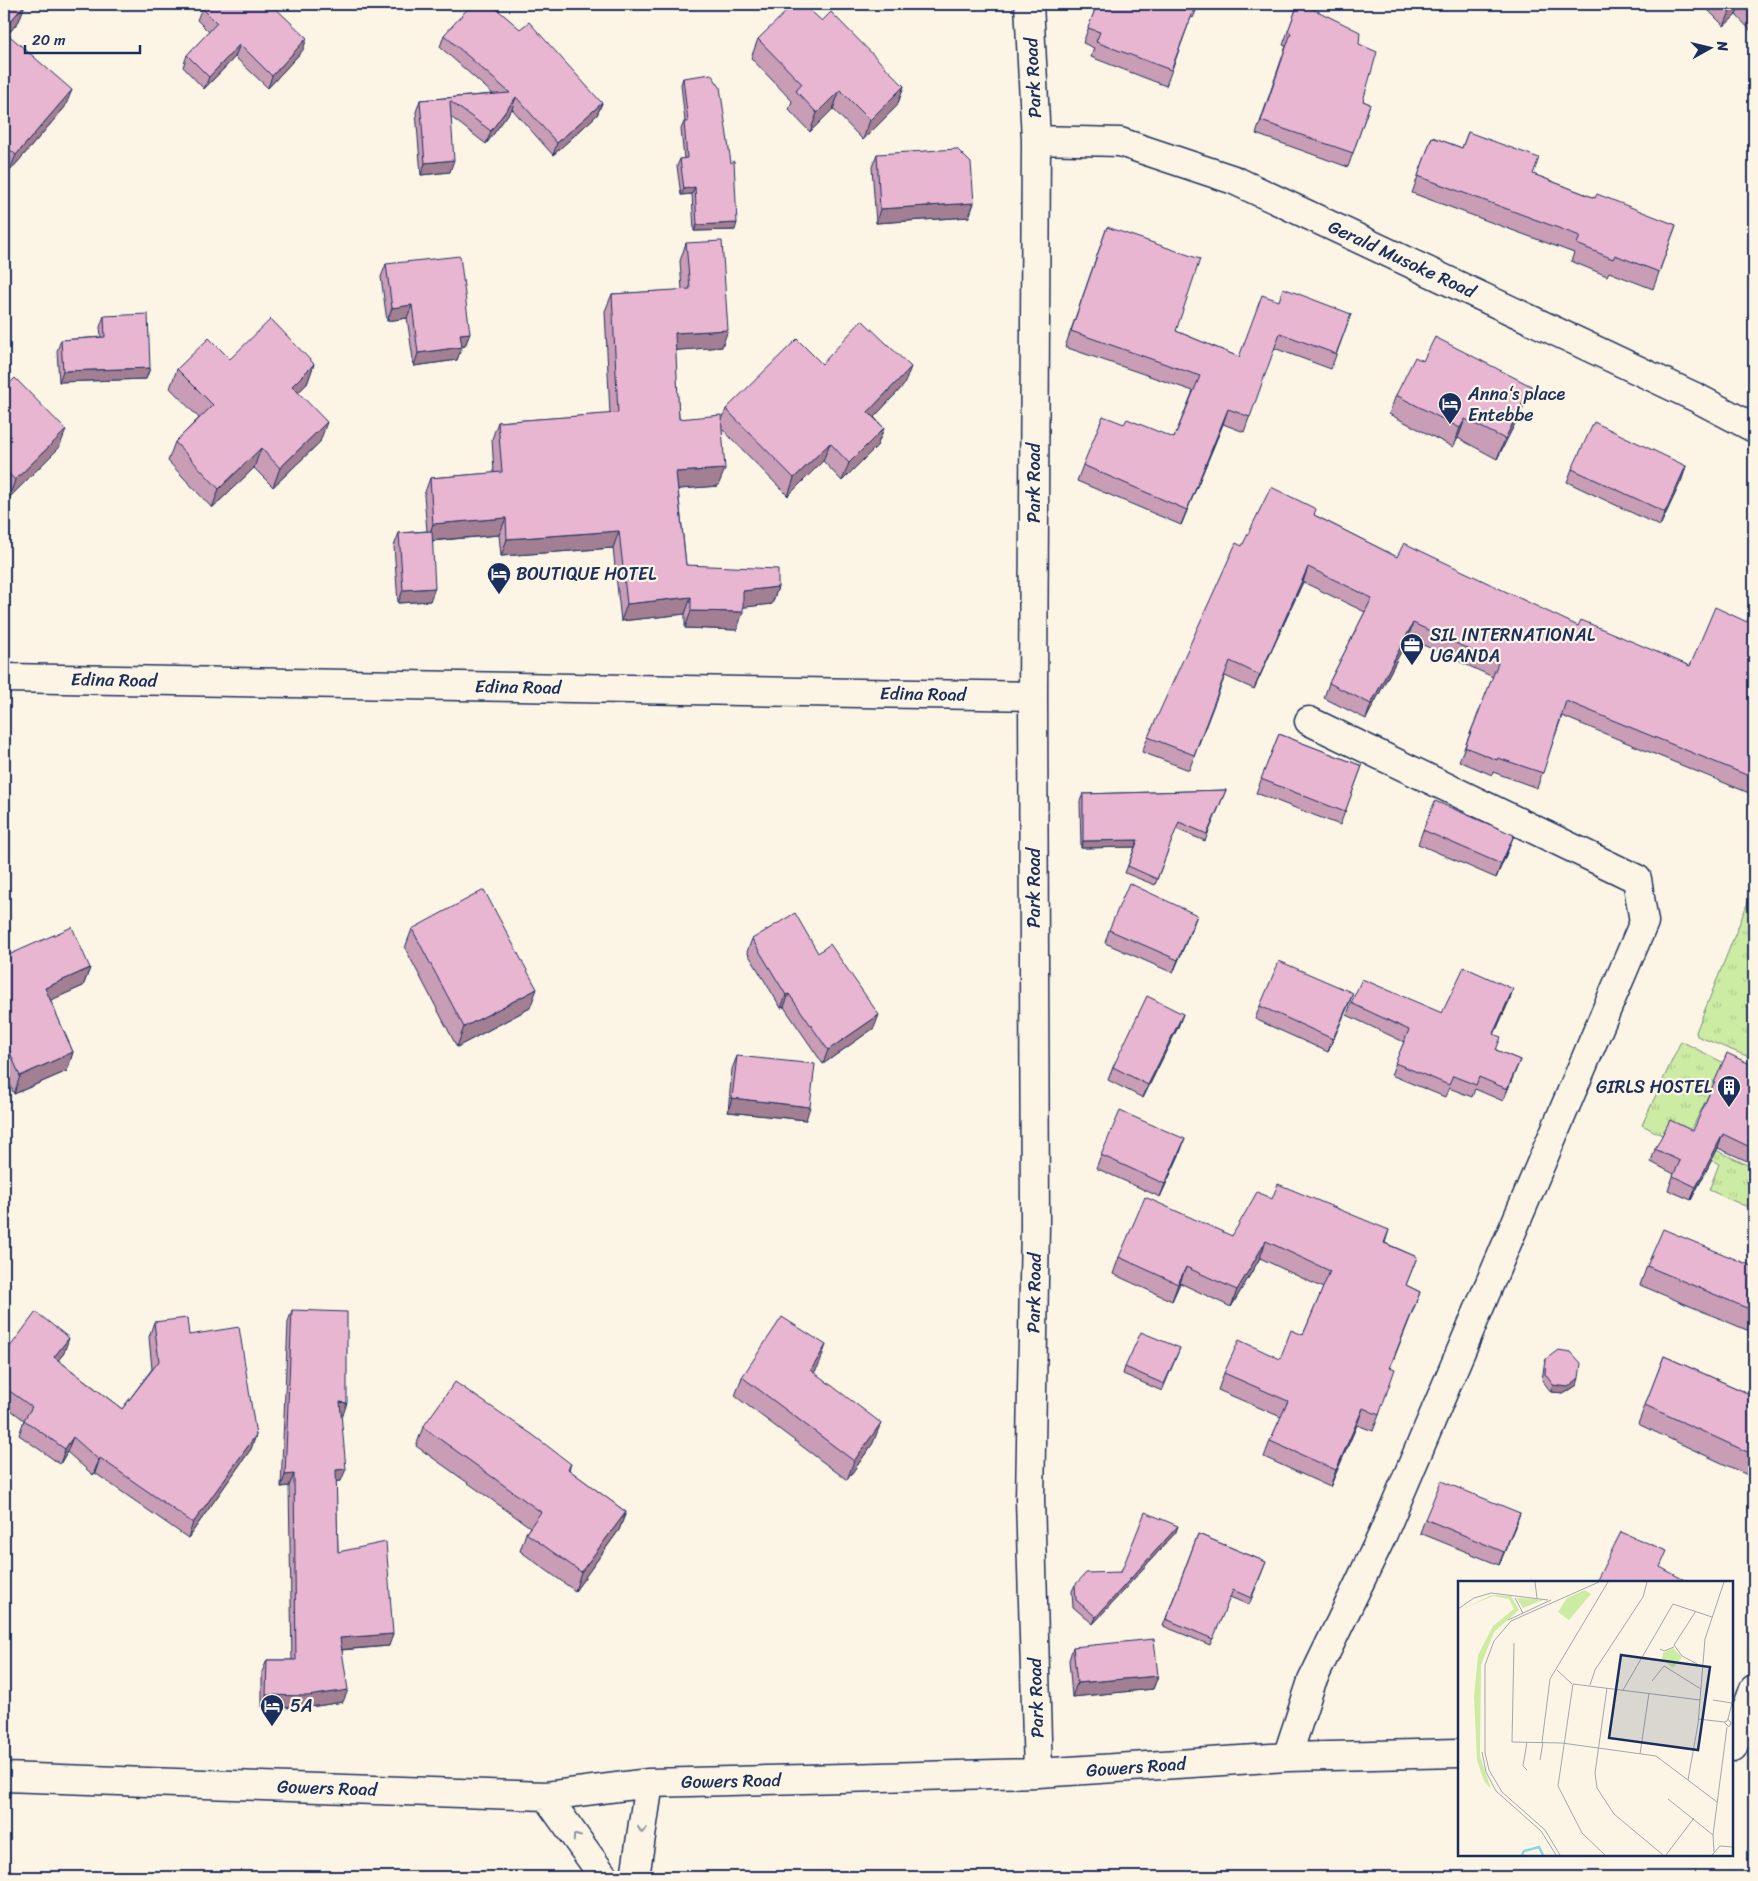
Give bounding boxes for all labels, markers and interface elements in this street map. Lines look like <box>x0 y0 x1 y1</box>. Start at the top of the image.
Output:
scale bar <box>25 22 140 54</box>
north arrow <box>1686 22 1736 72</box>
text: 20 m <box>32 27 66 53</box>
street label: Park Road <box>1015 36 1051 119</box>
text: N <box>1709 39 1735 53</box>
street label: Gerald Musoke Road <box>1323 211 1483 308</box>
place label: Anna‘s place Entebbe <box>1467 378 1566 431</box>
hotel icon: Anna‘s place Entebbe <box>1437 391 1463 425</box>
street label: Park Road <box>1018 441 1050 523</box>
place label: BOUTIQUE HOTEL <box>516 558 657 590</box>
hotel icon: BOUTIQUE HOTEL <box>486 561 512 595</box>
place label: SIL INTERNATIONAL UGANDA <box>1430 619 1596 672</box>
office icon: SIL INTERNATIONAL UGANDA <box>1399 632 1425 666</box>
street label: Edina Road <box>71 663 159 697</box>
street label: Edina Road <box>475 670 563 704</box>
street label: Edina Road <box>880 677 968 711</box>
street label: Park Road <box>1018 846 1050 928</box>
place label: GIRLS HOSTEL <box>1596 1071 1713 1103</box>
building icon: GIRLS HOSTEL <box>1716 1074 1742 1108</box>
street label: Park Road <box>1017 1251 1051 1333</box>
inset map <box>1458 1581 1733 1856</box>
street label: Park Road <box>1019 1656 1053 1739</box>
place label: 5A <box>290 1690 313 1722</box>
hotel icon: 5A <box>259 1693 285 1727</box>
street label: Gowers Road <box>1085 1747 1188 1786</box>
street label: Gowers Road <box>681 1764 783 1798</box>
street label: Gowers Road <box>277 1770 379 1806</box>
one-way arrow <box>637 1826 648 1834</box>
one-way arrow <box>573 1834 582 1843</box>

